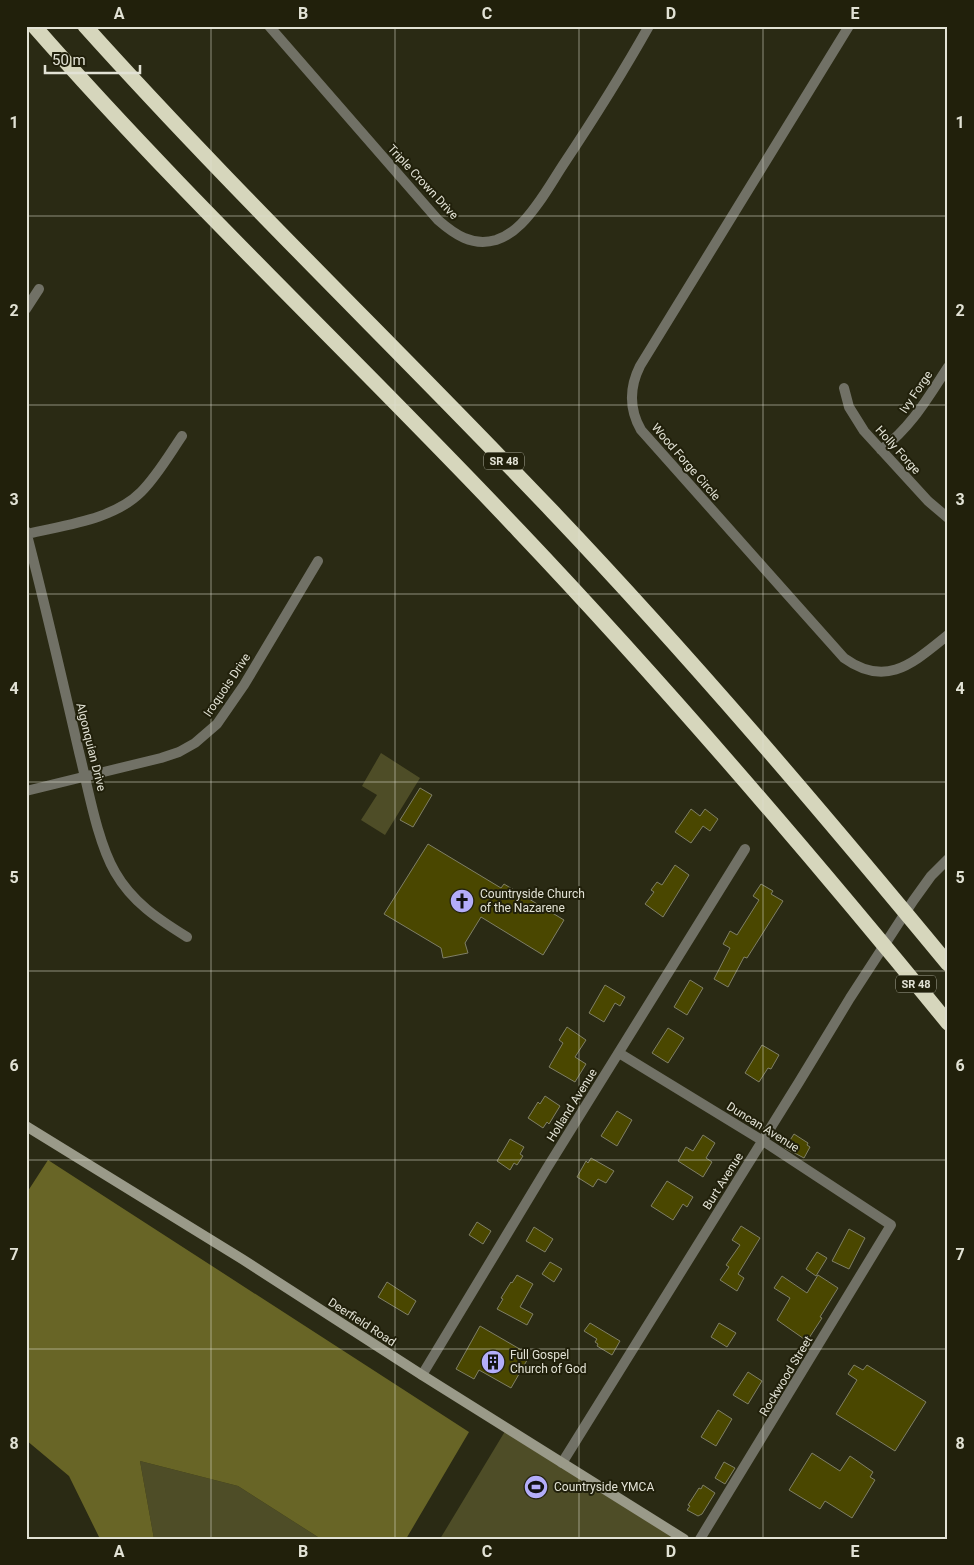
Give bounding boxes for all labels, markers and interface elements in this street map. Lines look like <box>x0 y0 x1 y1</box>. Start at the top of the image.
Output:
text: A <box>114 4 125 23</box>
text: B <box>298 4 308 23</box>
text: C <box>482 4 492 23</box>
text: D <box>666 4 676 23</box>
text: E <box>851 4 860 23</box>
scale bar <box>45 42 140 74</box>
text: 50 m <box>52 51 86 69</box>
text: 1 <box>9 113 19 132</box>
text: 1 <box>955 113 965 132</box>
street label: Triple Crown Drive <box>385 142 461 222</box>
text: 2 <box>9 301 19 320</box>
text: 2 <box>955 301 965 320</box>
street label: Ivy Forge <box>897 368 935 416</box>
street label: Wood Forge Circle <box>649 421 723 503</box>
street label: Holly Forge <box>873 423 923 477</box>
road number: SR 48 <box>484 452 524 470</box>
text: 3 <box>9 490 19 509</box>
text: 3 <box>955 490 965 509</box>
street label: Iroquois Drive <box>201 651 253 719</box>
text: 4 <box>9 679 19 698</box>
text: 4 <box>955 679 965 698</box>
street label: Algonquian Drive <box>73 701 109 793</box>
text: 5 <box>9 868 19 887</box>
text: 5 <box>955 868 965 887</box>
place label: Countryside Church of the Nazarene <box>480 887 585 915</box>
church icon: Countryside Church of the Nazarene <box>449 888 475 914</box>
road number: SR 48 <box>896 976 936 992</box>
text: 6 <box>9 1056 19 1075</box>
text: 6 <box>955 1056 965 1075</box>
street label: Holland Avenue <box>544 1066 600 1144</box>
street label: Duncan Avenue <box>724 1099 802 1155</box>
street label: Burt Avenue <box>700 1150 746 1212</box>
text: 7 <box>9 1245 19 1264</box>
text: 7 <box>955 1245 965 1264</box>
street label: Deerfield Road <box>326 1295 398 1349</box>
street label: Rockwood Street <box>757 1333 815 1418</box>
place label: Full Gospel Church of God <box>510 1348 587 1376</box>
building icon: Full Gospel Church of God <box>480 1349 506 1375</box>
text: 8 <box>9 1434 19 1453</box>
text: 8 <box>955 1434 965 1453</box>
sports icon: Countryside YMCA <box>523 1474 549 1500</box>
place label: Countryside YMCA <box>554 1480 654 1494</box>
text: A <box>114 1542 125 1561</box>
text: B <box>298 1542 308 1561</box>
text: C <box>482 1542 492 1561</box>
text: D <box>666 1542 676 1561</box>
text: E <box>851 1542 860 1561</box>

